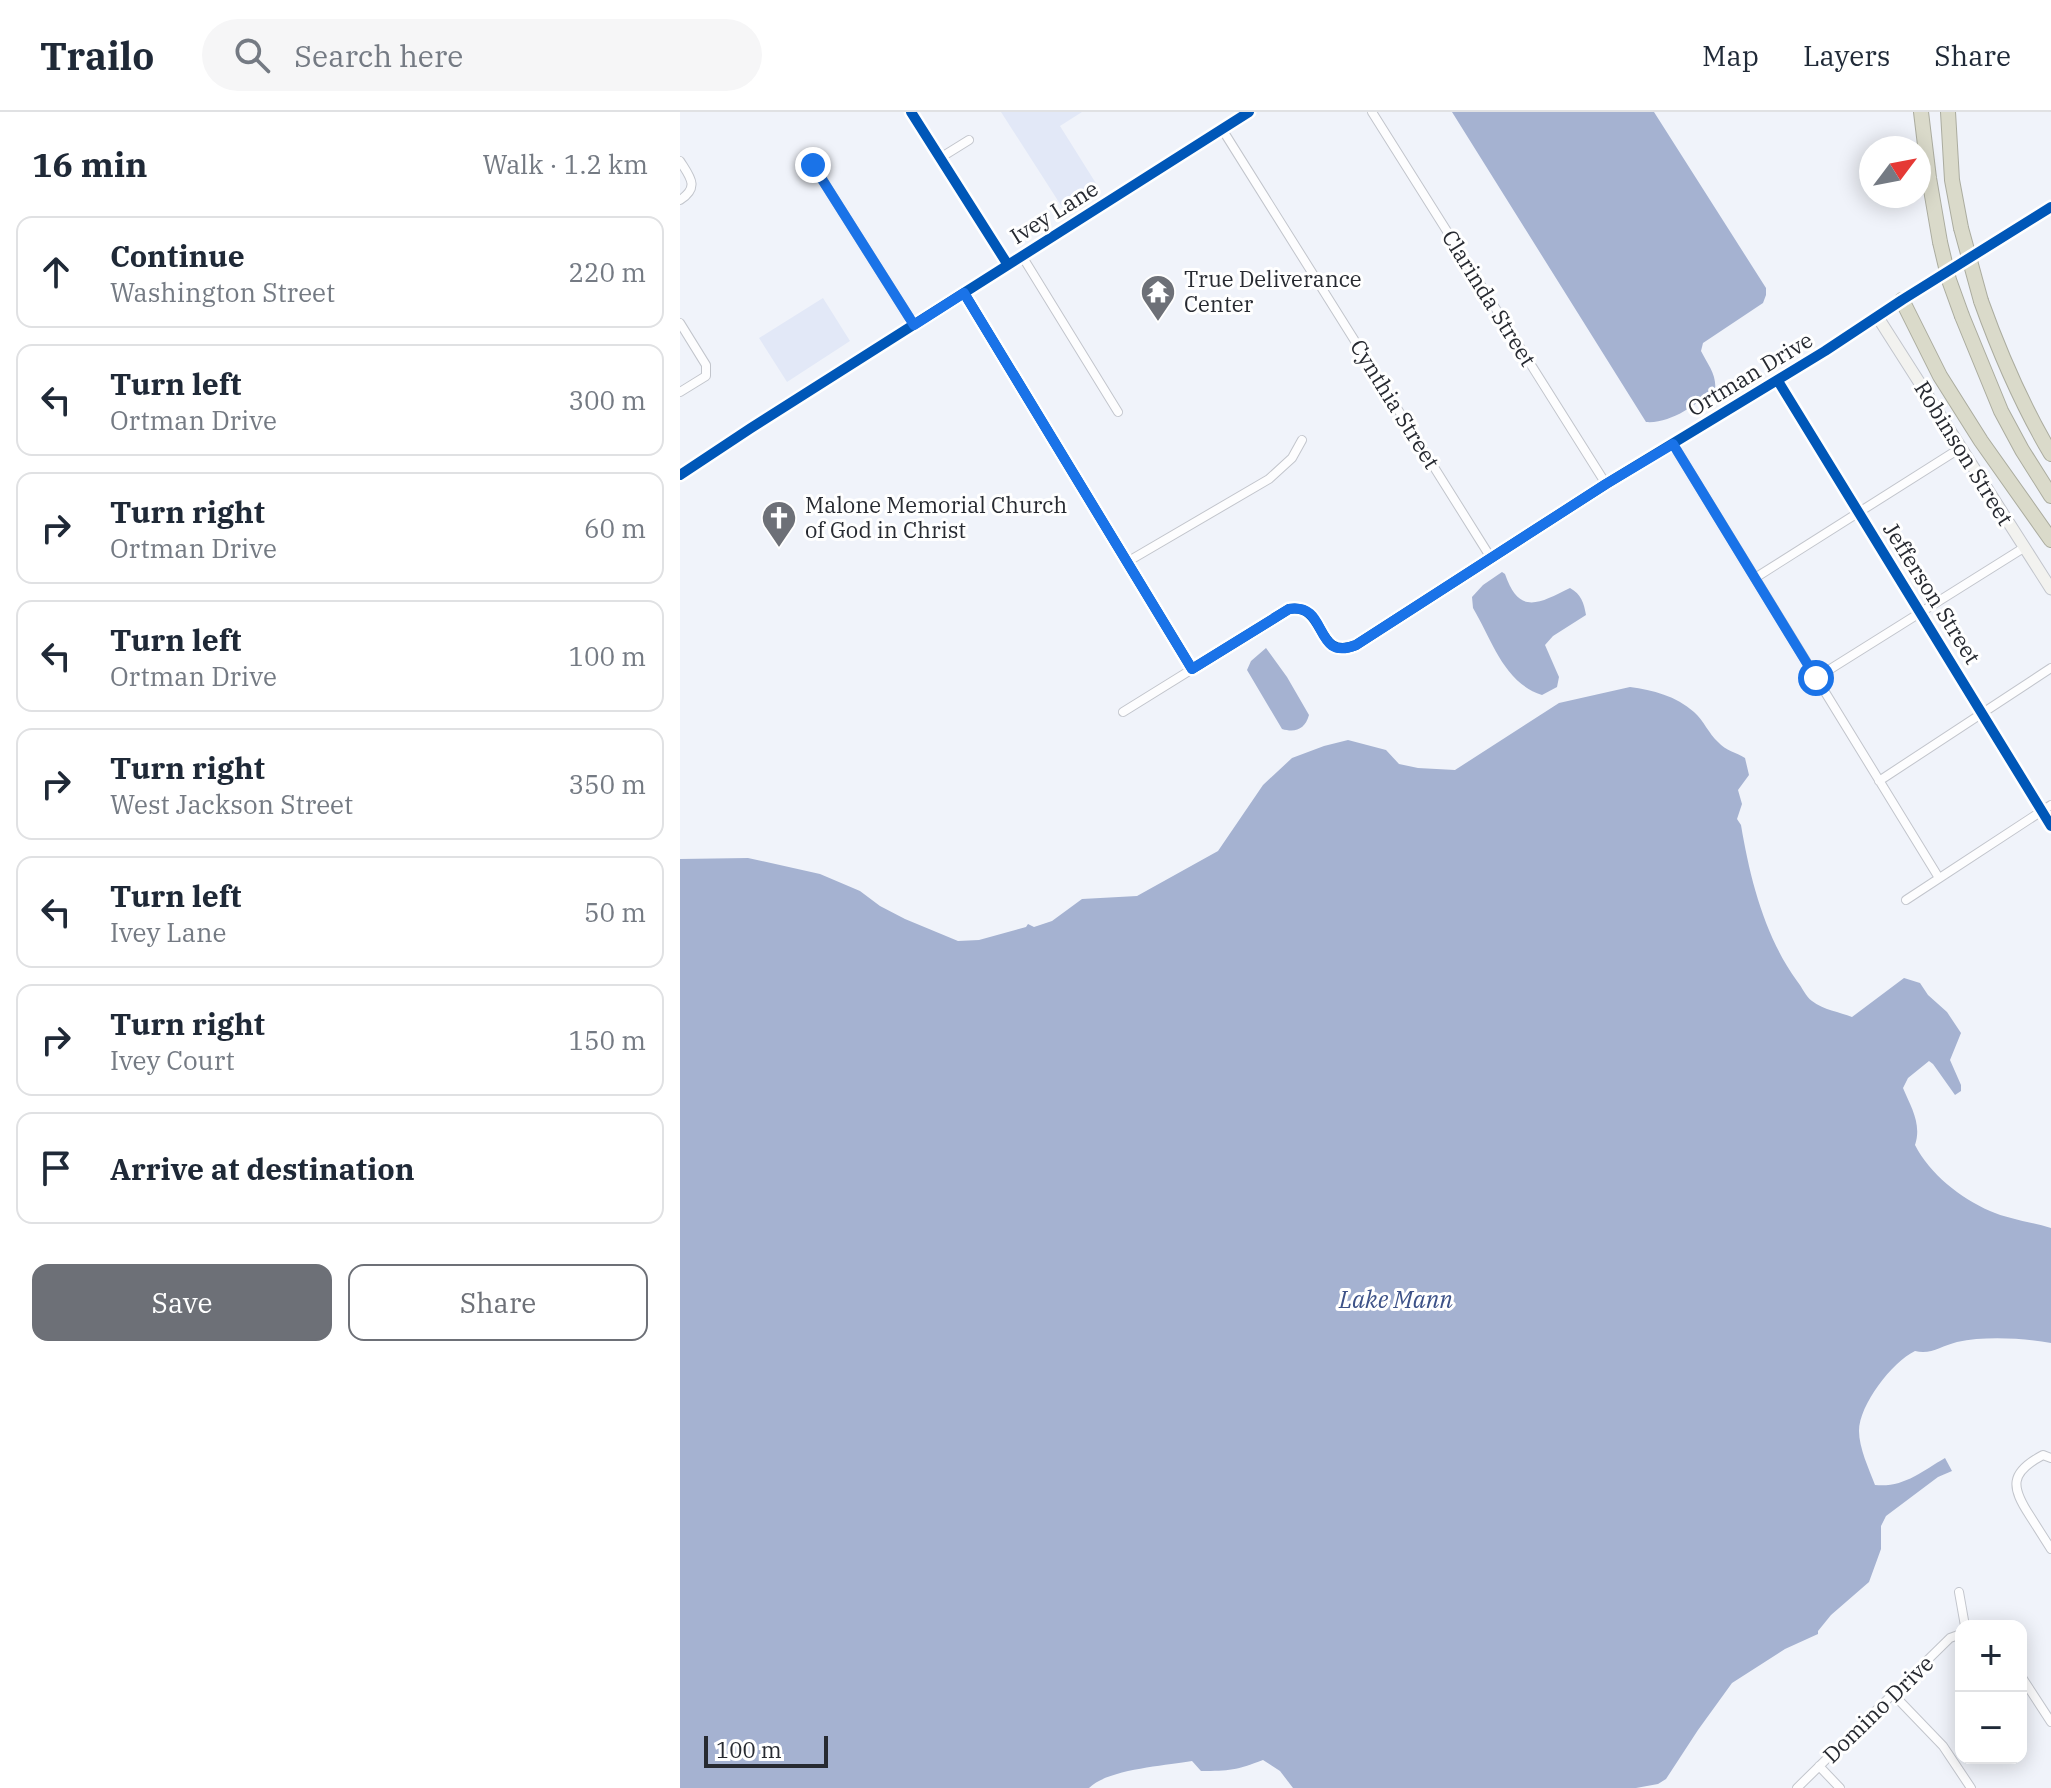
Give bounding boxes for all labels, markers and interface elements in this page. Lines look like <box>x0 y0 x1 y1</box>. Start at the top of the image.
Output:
search box <box>202 19 762 91</box>
text: Trailo <box>40 31 154 80</box>
icon: search <box>230 33 274 77</box>
text: Search here <box>294 36 463 75</box>
text: Map <box>1702 37 1759 74</box>
text: Layers <box>1803 37 1890 74</box>
text: Share <box>1934 37 2011 74</box>
north arrow <box>1859 136 1931 208</box>
text: 16 min <box>32 142 148 186</box>
text: Walk · 1.2 km <box>483 147 648 181</box>
route end <box>795 147 831 183</box>
street label: Ivey Lane <box>1004 173 1103 250</box>
street label: Clarinda Street <box>1436 224 1543 372</box>
text: Continue <box>110 236 245 275</box>
icon: ahead <box>34 250 78 294</box>
text: 220 m <box>568 255 646 289</box>
place label: True Deliverance Center <box>1184 264 1362 318</box>
temple icon: True Deliverance Center <box>1139 273 1177 323</box>
text: Washington Street <box>110 275 335 309</box>
street label: Ortman Drive <box>1682 325 1818 422</box>
street label: Cynthia Street <box>1344 334 1447 474</box>
text: Turn left <box>110 364 242 403</box>
street label: Robinson Street <box>1908 375 2021 531</box>
icon: left <box>34 378 78 422</box>
text: 300 m <box>568 383 646 417</box>
text: Ortman Drive <box>110 403 277 437</box>
place label: Malone Memorial Church of God in Christ <box>805 490 1067 544</box>
text: Turn right <box>110 492 265 531</box>
church icon: Malone Memorial Church of God in Christ <box>760 499 798 549</box>
icon: right <box>34 506 78 550</box>
text: 60 m <box>584 511 646 545</box>
street label: Jefferson Street <box>1877 516 1988 669</box>
text: Ortman Drive <box>110 531 277 565</box>
text: Turn left <box>110 620 242 659</box>
icon: left <box>34 634 78 678</box>
text: 100 m <box>568 639 646 673</box>
text: Ortman Drive <box>110 659 277 693</box>
route start <box>1798 660 1834 696</box>
text: Turn right <box>110 748 265 787</box>
icon: right <box>34 762 78 806</box>
text: 350 m <box>568 767 646 801</box>
text: West Jackson Street <box>110 787 353 821</box>
text: Turn left <box>110 876 242 915</box>
icon: left <box>34 890 78 934</box>
text: 50 m <box>584 895 646 929</box>
text: Ivey Lane <box>110 915 227 949</box>
text: Turn right <box>110 1004 265 1043</box>
icon: right <box>34 1018 78 1062</box>
text: 150 m <box>568 1023 646 1057</box>
text: Ivey Court <box>110 1043 235 1077</box>
icon: arrive <box>34 1146 78 1190</box>
text: Arrive at destination <box>110 1149 415 1188</box>
button: Save <box>32 1264 332 1341</box>
button: Share <box>348 1264 648 1341</box>
water label: Lake Mann <box>1338 1283 1453 1315</box>
map controls <box>1955 1620 2027 1764</box>
button: + <box>1955 1620 2027 1692</box>
street label: Domino Drive <box>1816 1649 1939 1769</box>
button: − <box>1955 1692 2027 1764</box>
scale bar <box>704 1732 828 1768</box>
text: 100 m <box>716 1735 782 1764</box>

